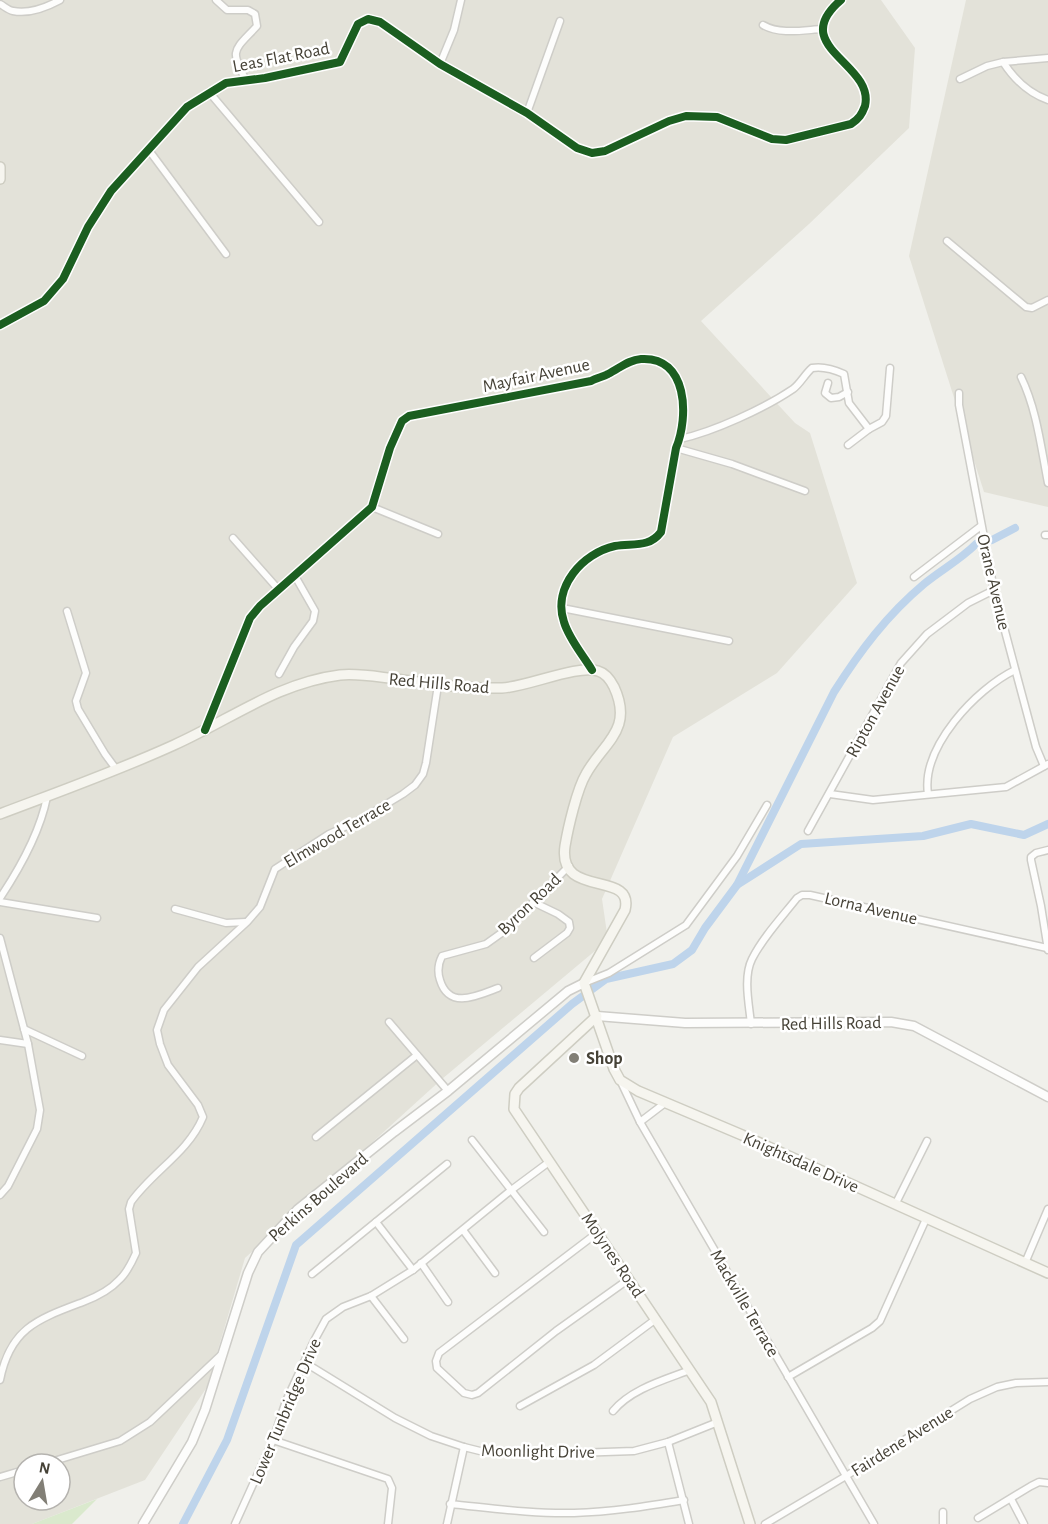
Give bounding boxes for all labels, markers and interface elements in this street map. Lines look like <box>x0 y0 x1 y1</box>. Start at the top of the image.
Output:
street label: Leas Flat Road <box>231 40 331 76</box>
street label: Mayfair Avenue <box>481 356 591 396</box>
street label: Orane Avenue <box>973 532 1013 632</box>
street label: Ripton Avenue <box>843 662 909 761</box>
street label: Red Hills Road <box>388 671 490 697</box>
street label: Elmwood Terrace <box>281 796 394 872</box>
street label: Byron Road <box>495 871 565 939</box>
street label: Lorna Avenue <box>823 890 919 928</box>
street label: Red Hills Road <box>780 1014 882 1034</box>
place label: Shop <box>586 1050 623 1068</box>
marker: Shop <box>567 1051 581 1065</box>
street label: Knightsdale Drive <box>740 1129 861 1196</box>
street label: Perkins Boulevard <box>266 1150 372 1246</box>
street label: Molynes Road <box>577 1210 647 1301</box>
street label: Mackville Terrace <box>706 1247 782 1360</box>
street label: Lower Tunbridge Drive <box>247 1336 325 1487</box>
street label: Fairdene Avenue <box>848 1403 957 1480</box>
street label: Moonlight Drive <box>481 1442 595 1462</box>
north arrow <box>12 1452 72 1512</box>
text: N <box>38 1459 52 1477</box>

